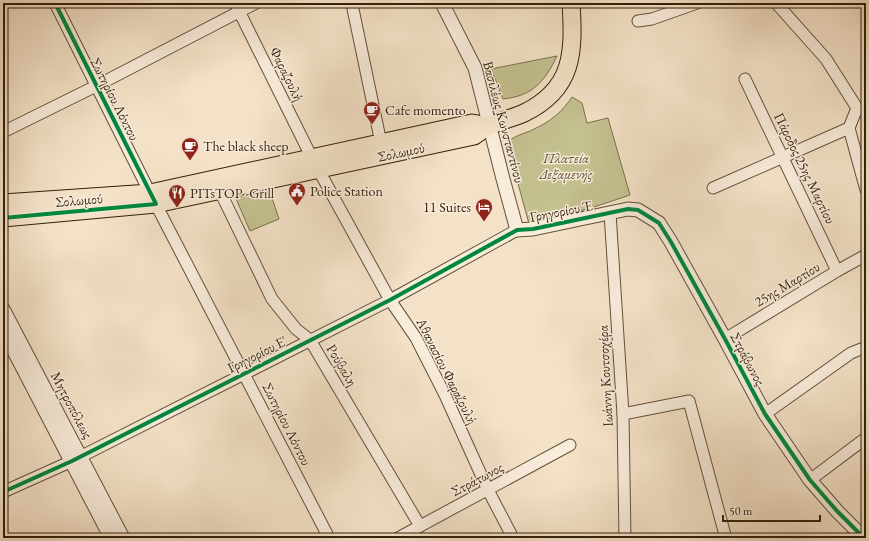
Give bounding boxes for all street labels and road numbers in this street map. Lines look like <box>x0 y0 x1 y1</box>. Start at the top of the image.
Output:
street label: Φαραζουλή <box>266 44 308 104</box>
street label: Σωτηρίου Λόντου <box>86 55 144 143</box>
street label: Βασιλέως Κωνσταντίνου <box>479 59 529 185</box>
street label: Πάροδος 25ης Μαρτίου <box>770 109 840 227</box>
street label: Σολωμού <box>376 138 426 166</box>
street label: Σολωμού <box>54 189 104 211</box>
street label: Γρηγορίου Έ <box>528 196 594 226</box>
street label: 25ης Μαρτίου <box>751 257 823 311</box>
street label: Αθανασίου Φαραζουλή <box>412 314 482 427</box>
street label: Ιωάννη Κουτσοχέρα <box>593 324 617 427</box>
street label: Στράβωνος <box>727 329 770 389</box>
street label: Γρηγορίου Ε' <box>224 331 290 377</box>
street label: Ρούβαλη <box>322 341 362 389</box>
street label: Μητροπόλεως <box>47 368 97 442</box>
street label: Σωτηρίου Λόντου <box>258 380 316 468</box>
street label: Στράτωνος <box>448 458 506 500</box>

